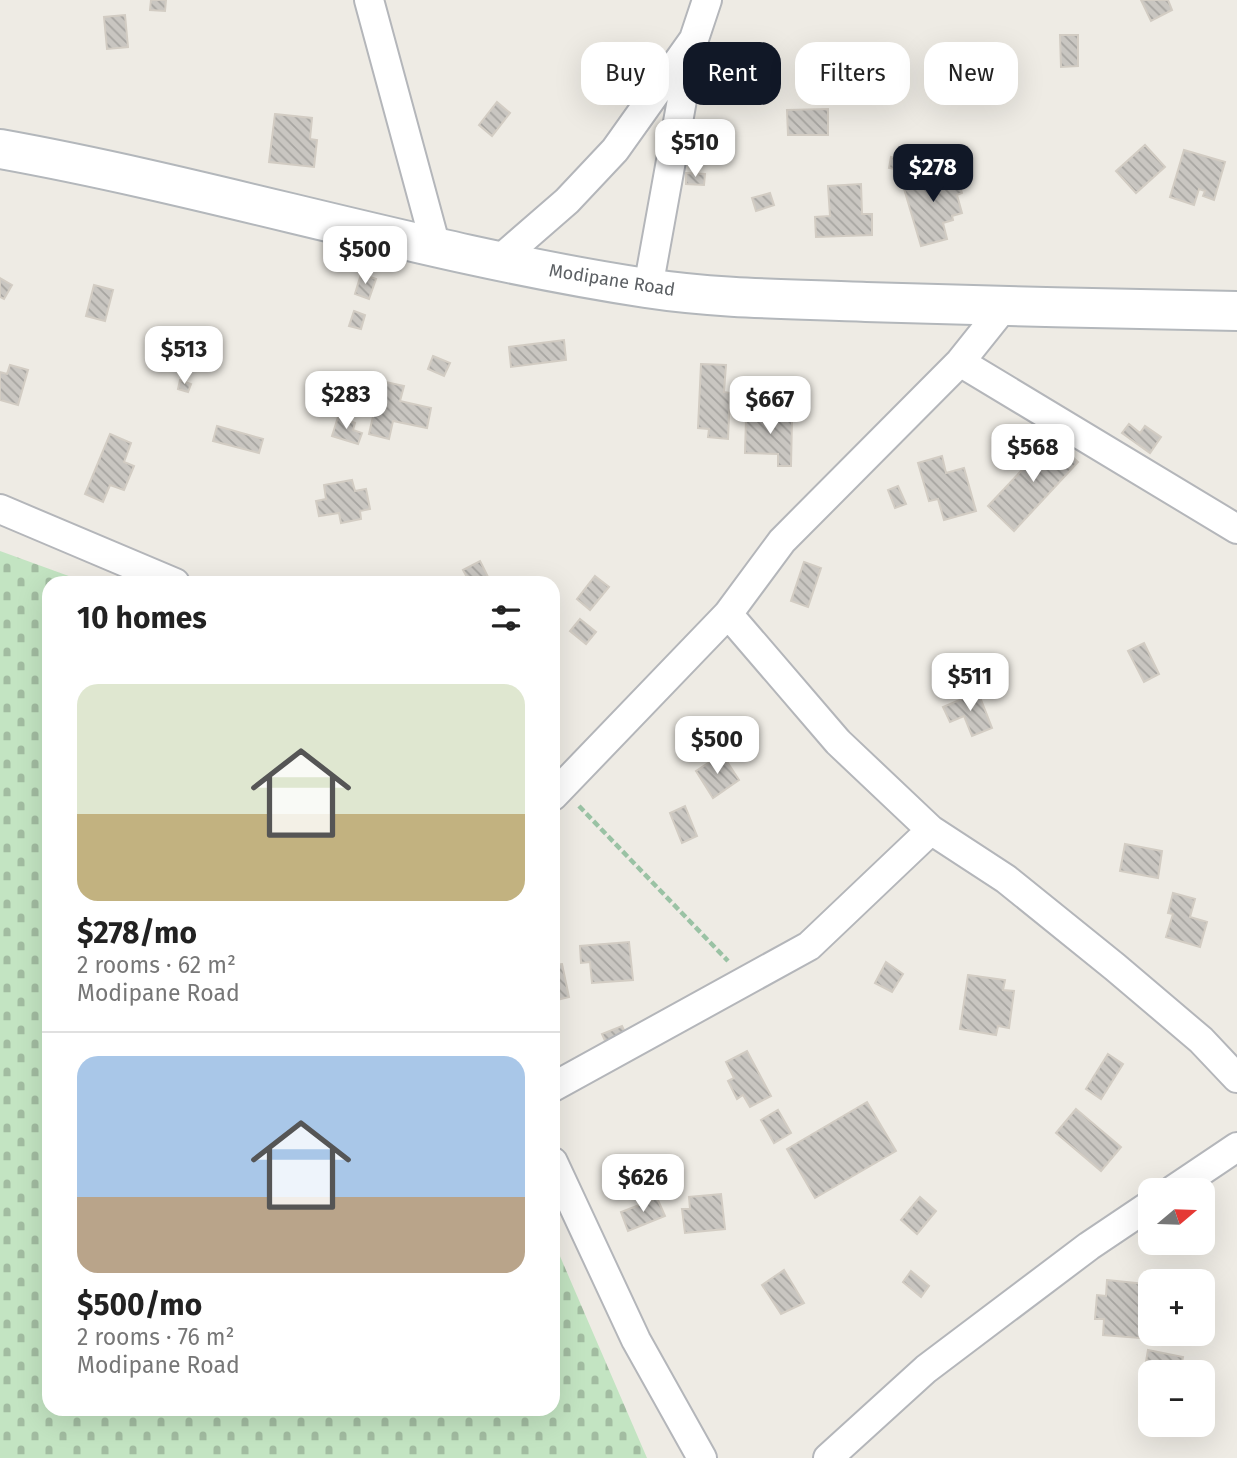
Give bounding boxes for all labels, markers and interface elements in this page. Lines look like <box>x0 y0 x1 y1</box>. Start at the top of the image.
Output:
chip: Buy <box>581 42 669 105</box>
chip: Rent <box>683 42 781 105</box>
chip: Filters <box>795 42 910 105</box>
chip: New <box>924 42 1018 105</box>
pin: $510 <box>654 120 736 179</box>
text: $510 <box>671 128 719 156</box>
pin: $278 <box>892 144 974 204</box>
text: $278 <box>909 153 957 181</box>
pin: $500 <box>324 226 406 286</box>
text: $500 <box>339 235 391 263</box>
street label: Modipane Road <box>547 259 677 301</box>
pin: $513 <box>143 326 225 386</box>
text: $513 <box>161 335 207 363</box>
pin: $283 <box>305 372 387 431</box>
pin: $667 <box>729 376 811 436</box>
text: $283 <box>321 380 371 408</box>
text: $667 <box>746 385 794 413</box>
pin: $568 <box>992 424 1074 484</box>
text: $568 <box>1007 433 1059 461</box>
icon: filters <box>487 599 525 637</box>
text: 10 homes <box>77 600 207 636</box>
pin: $511 <box>929 654 1011 713</box>
text: $511 <box>948 662 992 690</box>
pin: $500 <box>676 716 758 776</box>
text: $500 <box>691 725 743 753</box>
icon: home <box>238 730 364 856</box>
text: $278/mo <box>77 915 197 951</box>
text: 2 rooms · 62 m² <box>77 951 236 979</box>
text: Modipane Road <box>77 979 240 1007</box>
icon: home <box>238 1102 364 1228</box>
pin: $626 <box>602 1154 684 1214</box>
text: $626 <box>618 1163 668 1191</box>
north arrow <box>1138 1178 1214 1255</box>
map controls <box>1138 1178 1215 1437</box>
button: + <box>1138 1269 1215 1346</box>
text: $500/mo <box>77 1287 202 1323</box>
text: 2 rooms · 76 m² <box>77 1323 235 1351</box>
text: Modipane Road <box>77 1351 240 1379</box>
button: − <box>1138 1360 1215 1437</box>

